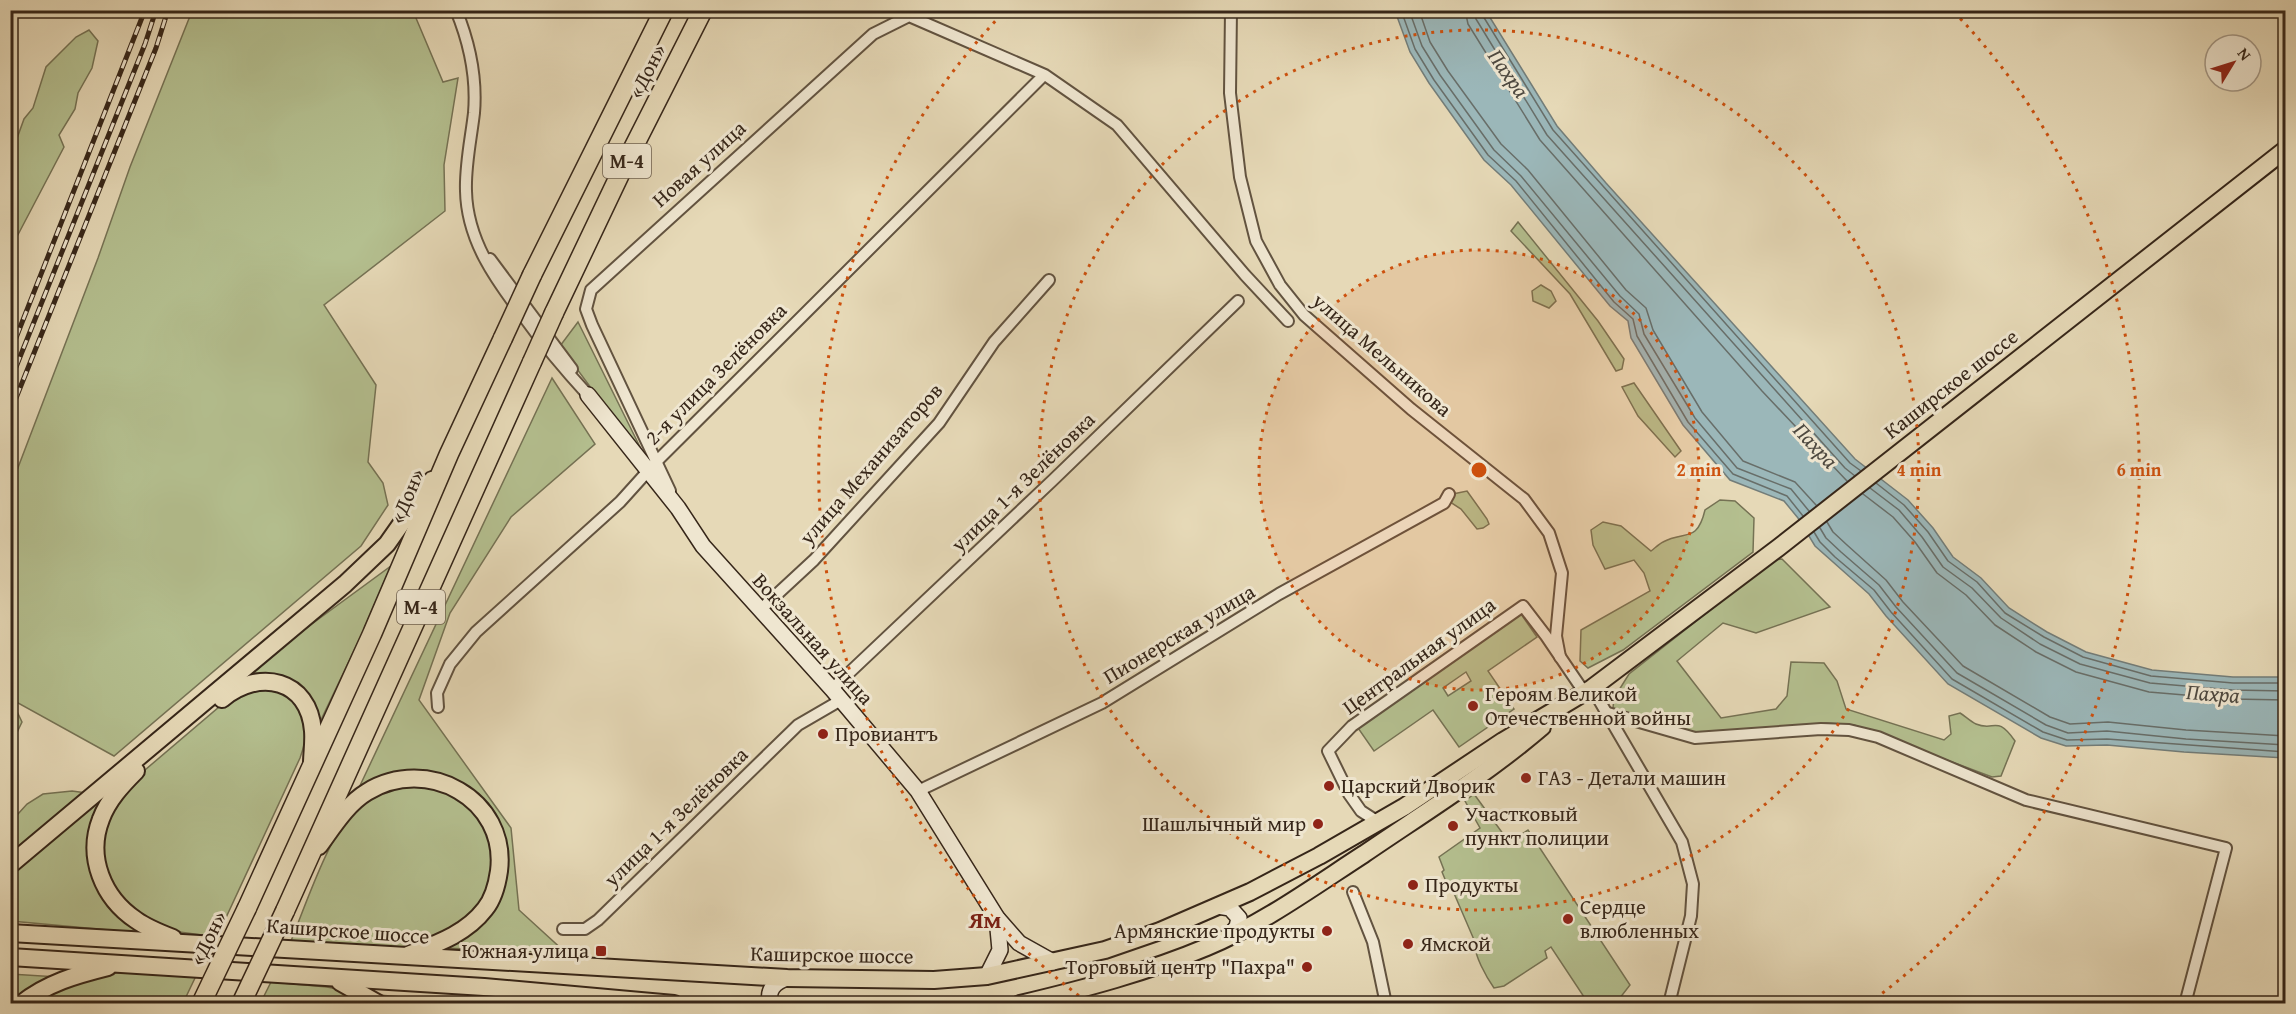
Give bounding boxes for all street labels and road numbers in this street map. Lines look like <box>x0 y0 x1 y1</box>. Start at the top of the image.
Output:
street label: «Дон» <box>620 38 673 103</box>
street label: Новая улица <box>645 113 752 214</box>
road number: М-4 <box>603 144 651 178</box>
street label: улица Мельникова <box>1305 285 1459 424</box>
street label: 2-я улица Зелёновка <box>637 295 794 452</box>
street label: Каширское шоссе <box>1877 321 2025 446</box>
street label: улица Механизаторов <box>791 376 950 552</box>
street label: улица 1-я Зелёновка <box>943 404 1102 560</box>
street label: «Дон» <box>381 463 432 528</box>
street label: Вокзальная улица <box>746 566 881 712</box>
street label: Пионерская улица <box>1097 576 1261 691</box>
street label: Центральная улица <box>1336 589 1502 722</box>
road number: М-4 <box>397 590 445 624</box>
street label: улица 1-я Зелёновка <box>596 739 755 895</box>
street label: «Дон» <box>181 905 234 970</box>
street label: Каширское шоссе <box>266 909 431 952</box>
street label: Каширское шоссе <box>750 938 914 971</box>

